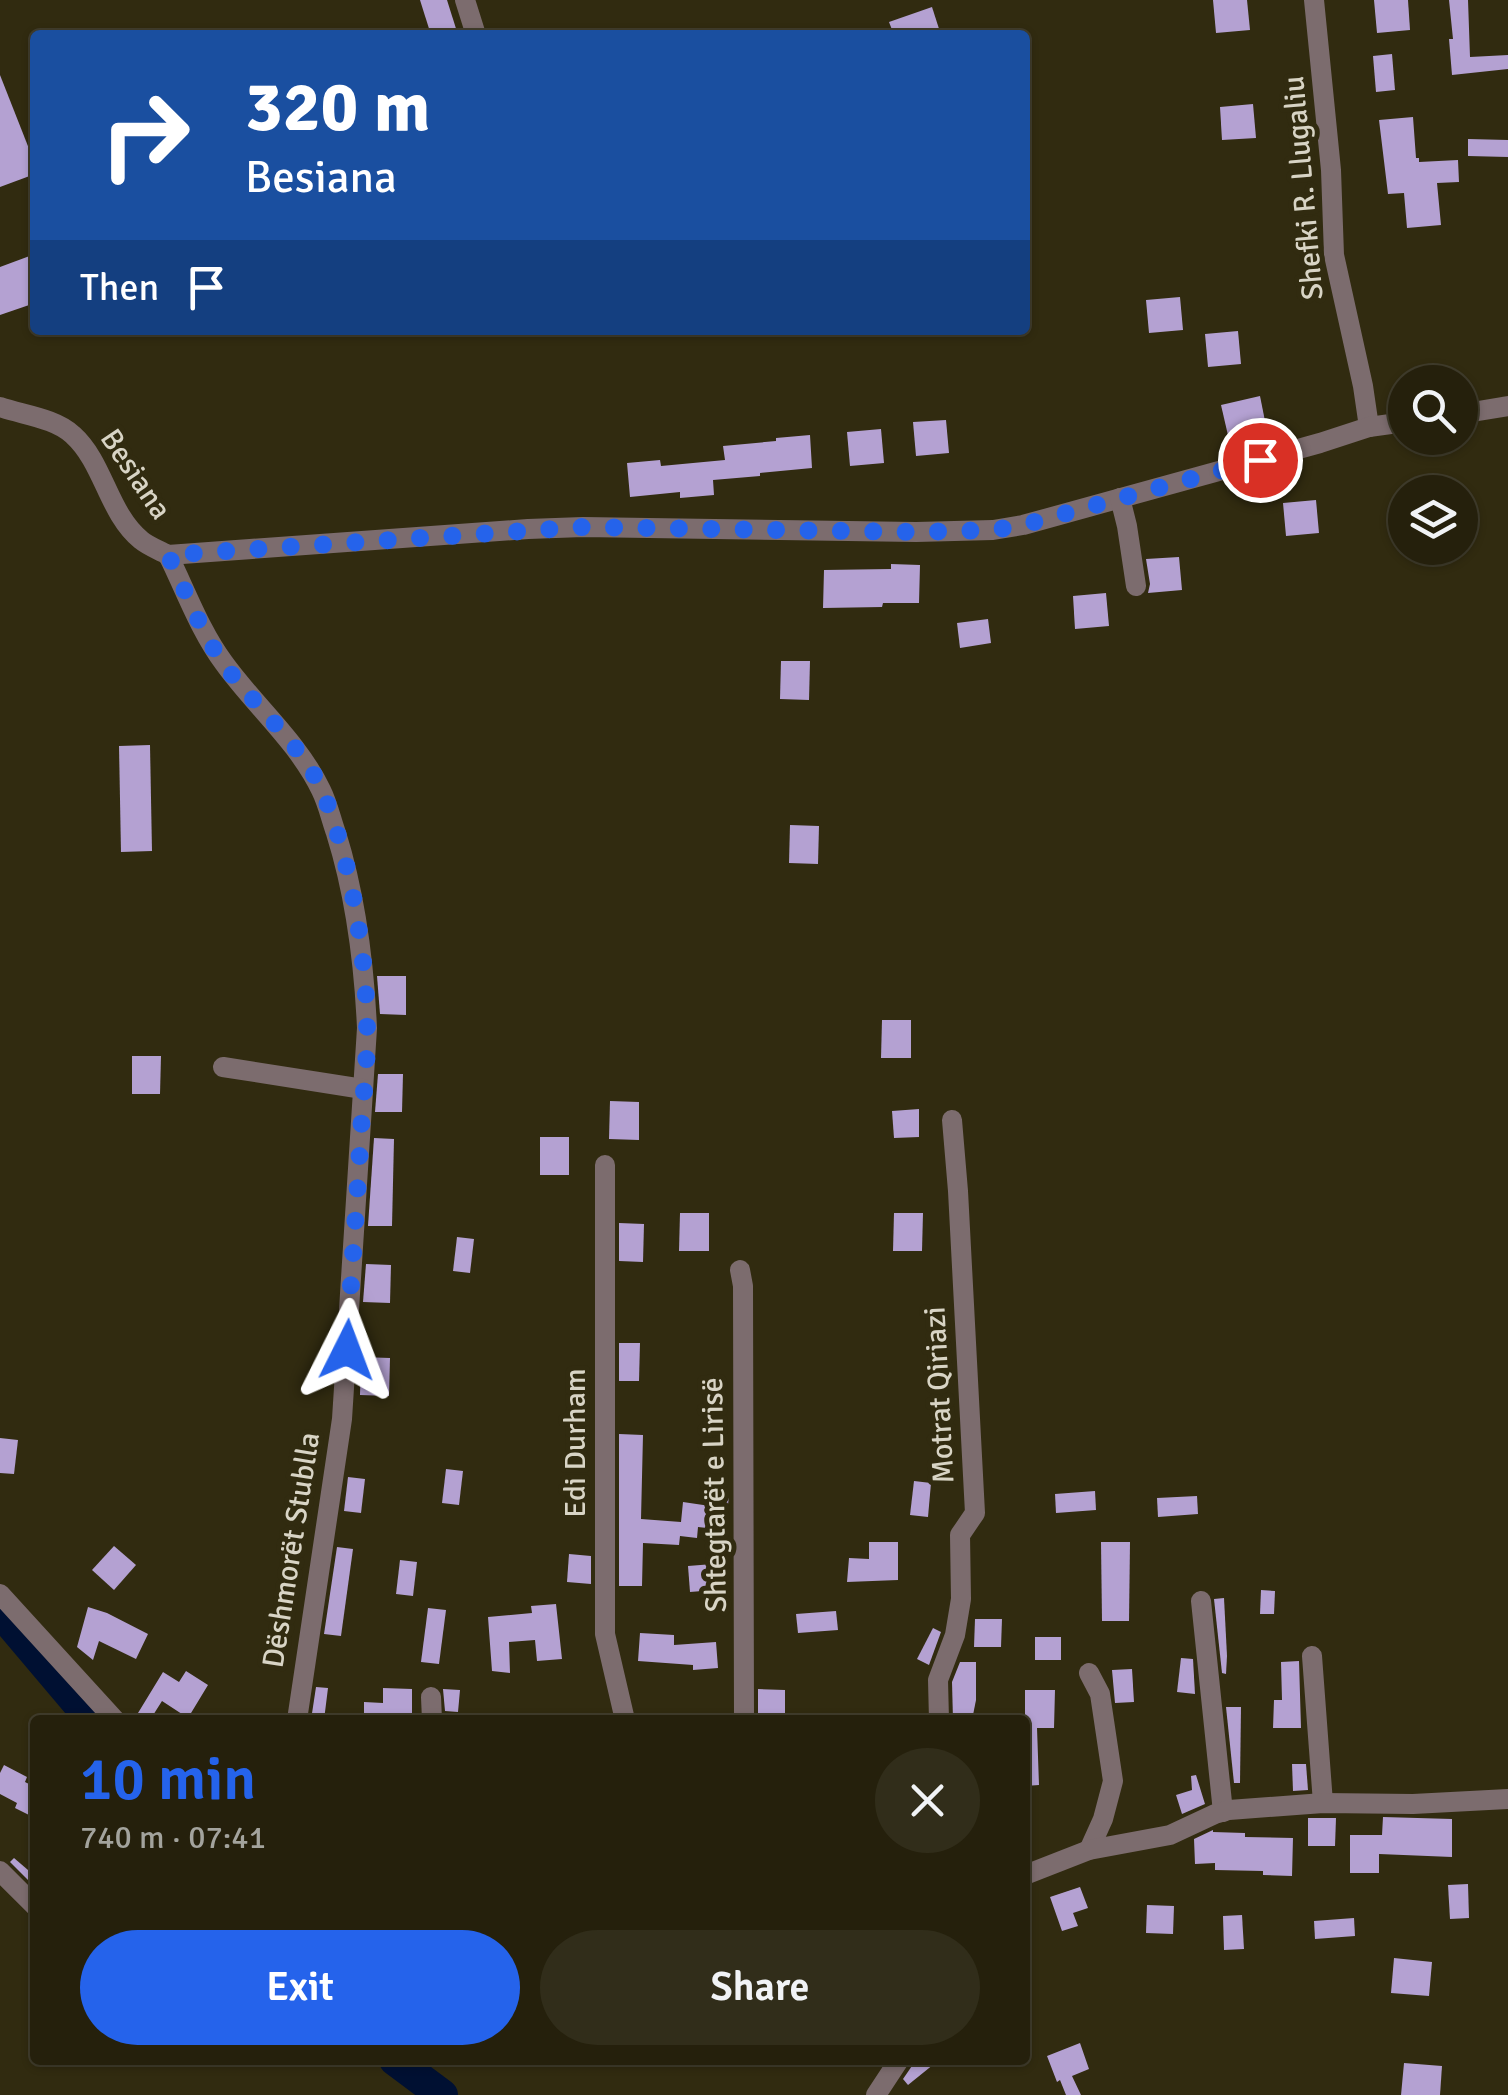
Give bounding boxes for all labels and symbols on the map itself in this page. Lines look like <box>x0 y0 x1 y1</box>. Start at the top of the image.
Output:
street label: Shefki R. Llugaliu <box>1275 74 1332 301</box>
pin <box>1218 418 1303 503</box>
street label: Besiana <box>92 422 179 527</box>
position arrow <box>295 1298 399 1402</box>
street label: Motrat Qiriazi <box>916 1306 963 1484</box>
street label: Edi Durham <box>557 1368 594 1518</box>
street label: Shtegtarët e Lirisë <box>694 1377 735 1613</box>
street label: Dëshmorët Stublla <box>255 1430 328 1670</box>

